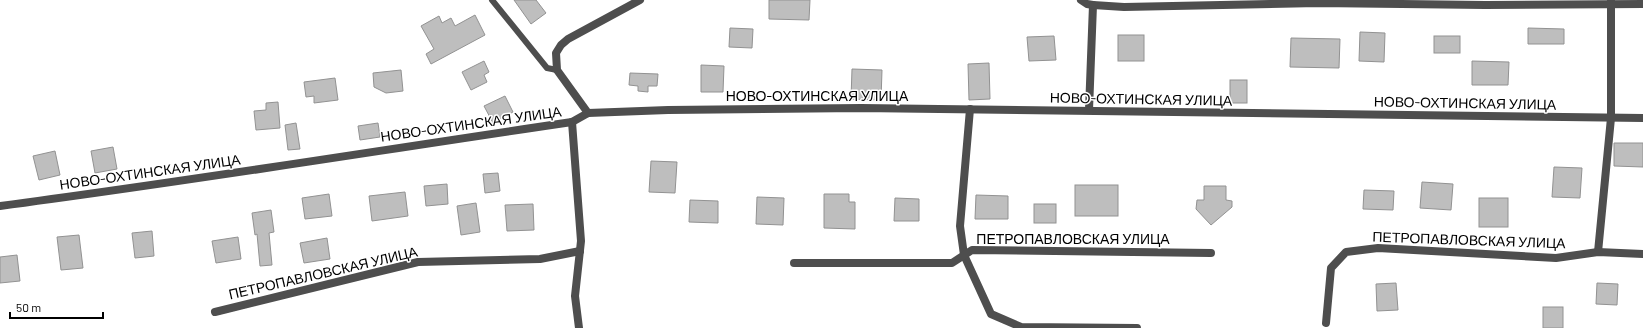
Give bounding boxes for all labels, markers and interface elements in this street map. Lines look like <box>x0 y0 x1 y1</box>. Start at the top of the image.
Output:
street label: НОВО-ОХТИНСКАЯ УЛИЦА <box>726 87 909 104</box>
street label: НОВО-ОХТИНСКАЯ УЛИЦА <box>1050 88 1233 109</box>
street label: НОВО-ОХТИНСКАЯ УЛИЦА <box>1374 92 1557 113</box>
street label: НОВО-ОХТИНСКАЯ УЛИЦА <box>379 102 563 145</box>
street label: НОВО-ОХТИНСКАЯ УЛИЦА <box>58 150 242 193</box>
street label: ПЕТРОПАВЛОВСКАЯ УЛИЦА <box>1372 228 1567 251</box>
street label: ПЕТРОПАВЛОВСКАЯ УЛИЦА <box>976 230 1170 247</box>
street label: ПЕТРОПАВЛОВСКАЯ УЛИЦА <box>227 242 420 303</box>
scale bar <box>10 294 103 320</box>
text: 50 m <box>16 300 41 314</box>

